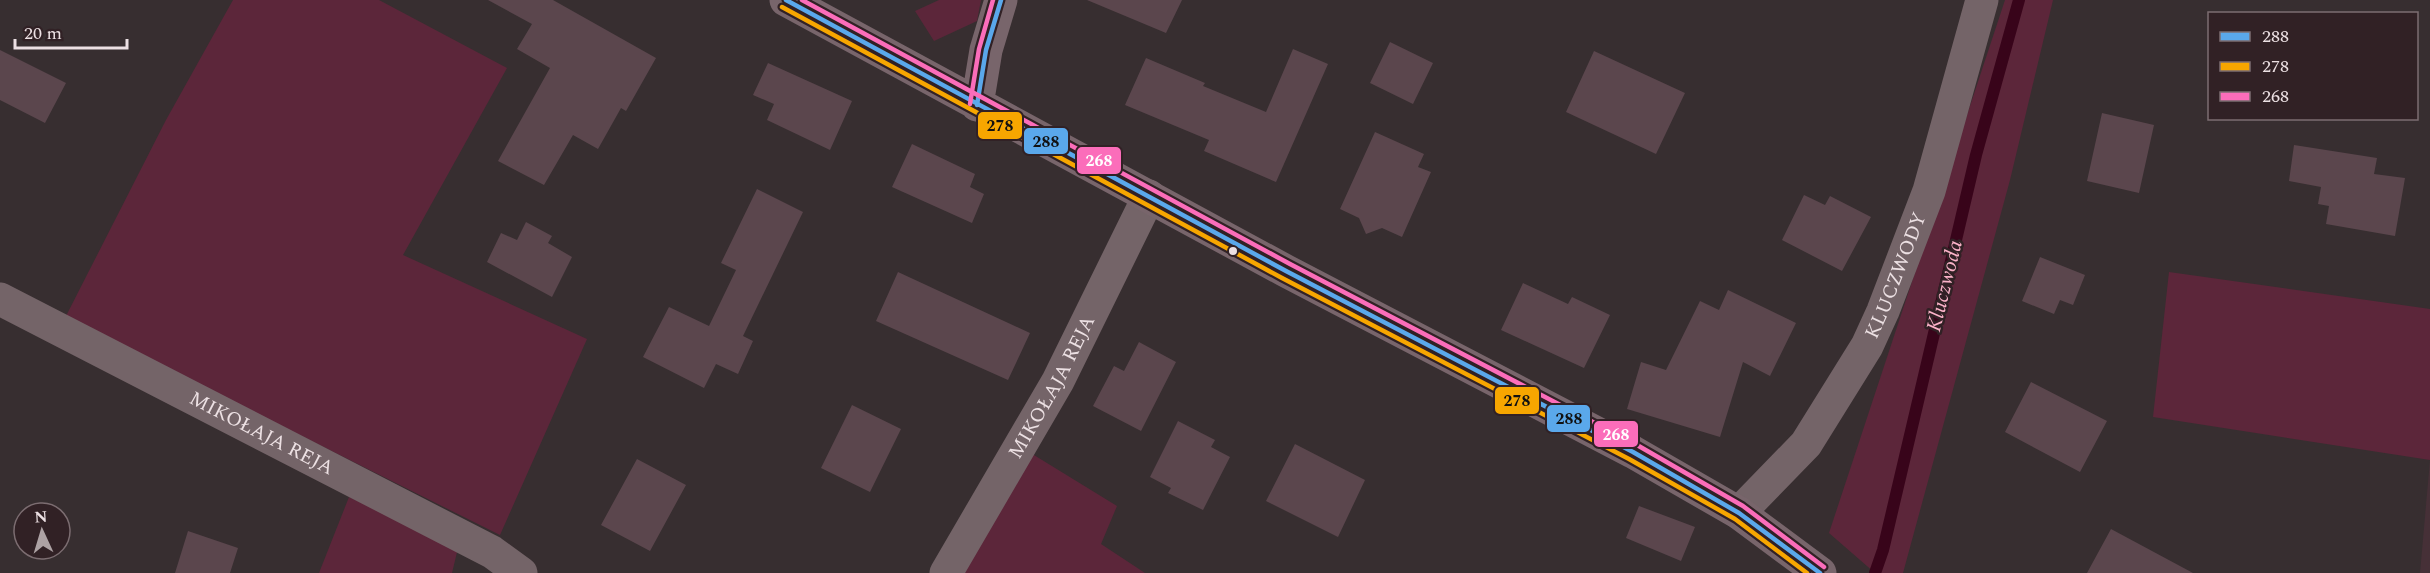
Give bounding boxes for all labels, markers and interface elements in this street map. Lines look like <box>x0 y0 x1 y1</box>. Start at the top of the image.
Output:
scale bar <box>15 12 128 50</box>
legend <box>2208 12 2418 120</box>
text: 20 m <box>24 20 62 47</box>
text: 288 <box>2262 23 2289 50</box>
text: 278 <box>2262 53 2289 80</box>
text: 268 <box>2262 83 2289 110</box>
line badge: 278 <box>977 111 1023 140</box>
text: 278 <box>987 114 1013 138</box>
line badge: 288 <box>1023 127 1069 155</box>
text: 288 <box>1033 130 1059 154</box>
line badge: 268 <box>1076 146 1122 175</box>
text: 268 <box>1086 149 1112 173</box>
street label: KLUCZWODY <box>1857 208 1935 344</box>
water label: Kluczwoda <box>1918 236 1972 335</box>
unlabelled marker <box>1227 245 1239 257</box>
street label: MIKOŁAJA REJA <box>1001 310 1103 464</box>
street label: MIKOŁAJA REJA <box>184 384 339 483</box>
line badge: 278 <box>1494 386 1540 415</box>
text: 278 <box>1504 389 1530 413</box>
line badge: 288 <box>1546 404 1591 433</box>
text: 288 <box>1556 407 1582 431</box>
line badge: 268 <box>1593 420 1639 448</box>
text: 268 <box>1603 423 1629 447</box>
north arrow <box>12 501 72 561</box>
text: N <box>34 505 48 529</box>

